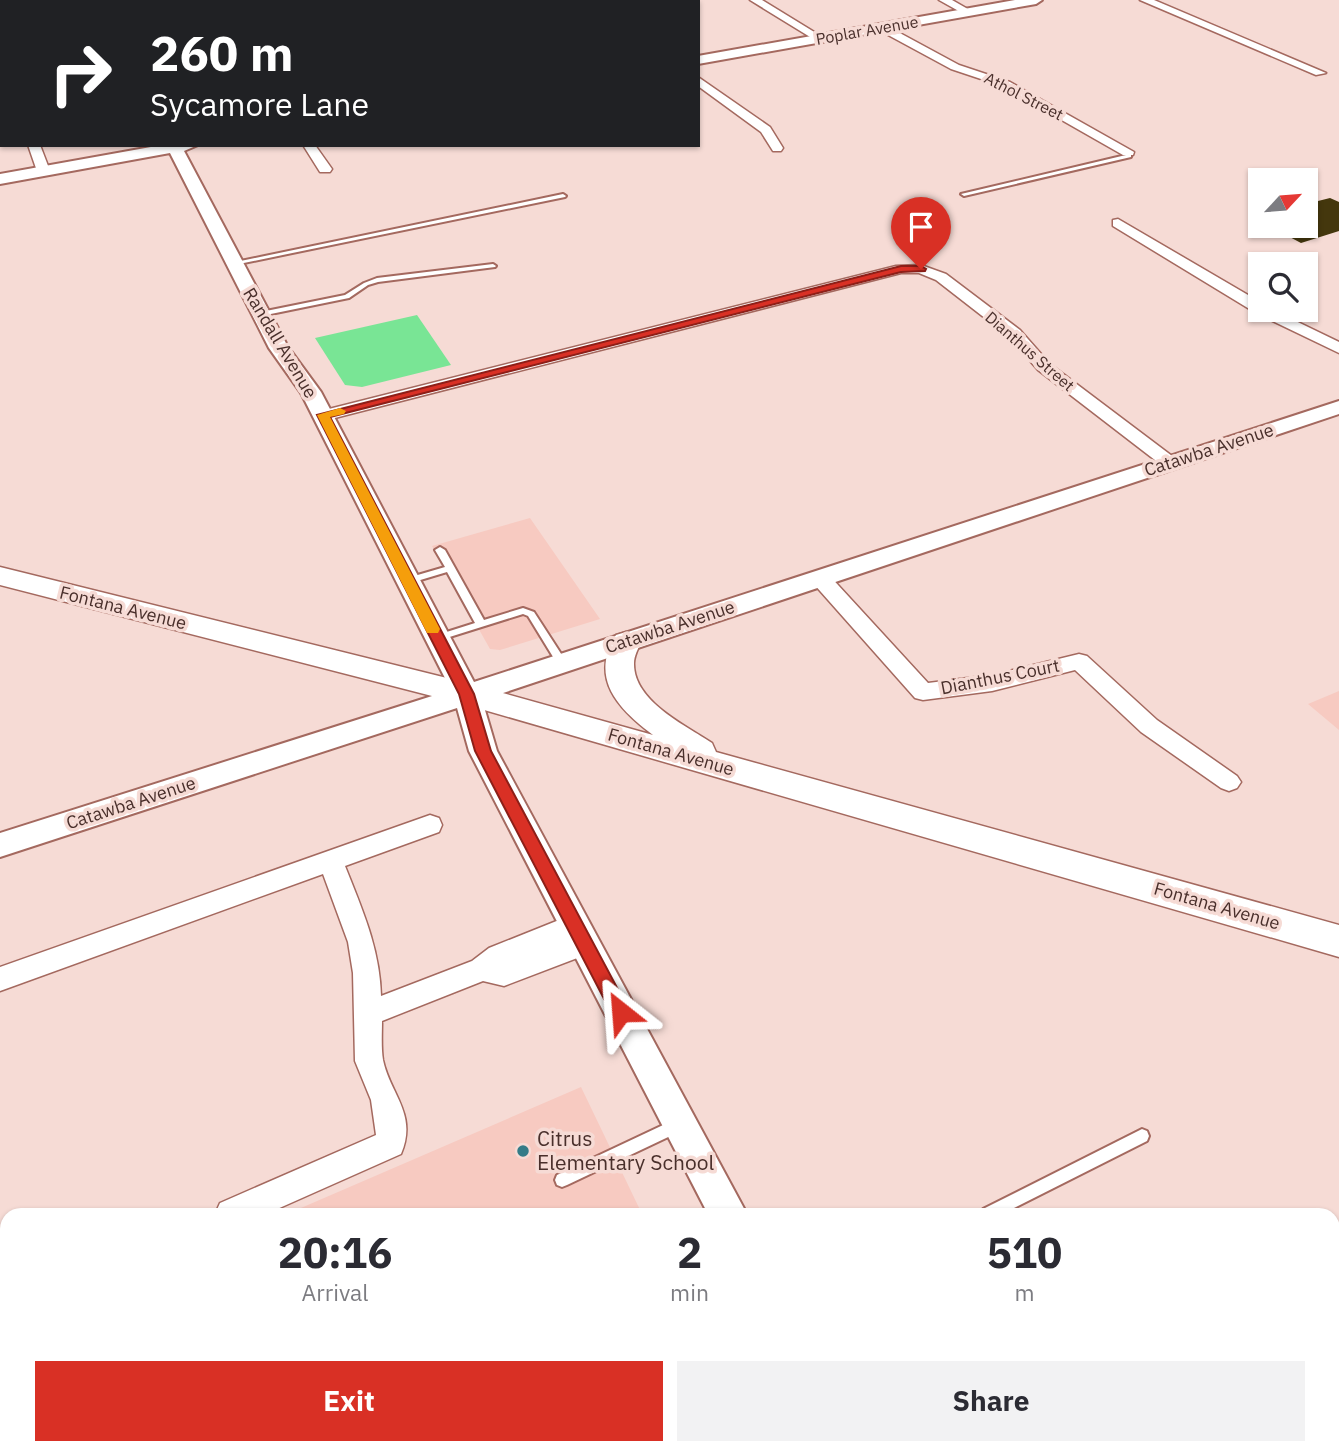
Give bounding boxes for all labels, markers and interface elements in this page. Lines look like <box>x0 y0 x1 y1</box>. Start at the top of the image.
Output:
street label: Poplar Avenue <box>814 11 920 49</box>
text: 260 m <box>150 21 294 84</box>
icon: right <box>35 28 126 119</box>
street label: Athol Street <box>981 68 1067 124</box>
text: Sycamore Lane <box>150 83 369 125</box>
north arrow <box>1248 168 1318 238</box>
map controls <box>1248 168 1318 322</box>
pin <box>891 197 951 269</box>
icon: arrive <box>902 208 940 246</box>
button: search <box>1248 252 1318 322</box>
street label: Randall Avenue <box>238 283 323 402</box>
street label: Dianthus Street <box>981 307 1079 395</box>
street label: Catawba Avenue <box>1141 418 1277 481</box>
street label: Fontana Avenue <box>57 581 189 634</box>
street label: Catawba Avenue <box>602 595 738 658</box>
street label: Dianthus Court <box>938 654 1061 699</box>
street label: Fontana Avenue <box>605 723 737 781</box>
street label: Catawba Avenue <box>63 771 199 834</box>
street label: Fontana Avenue <box>1151 877 1283 935</box>
position arrow <box>584 975 658 1049</box>
place label: Citrus Elementary School <box>537 1124 714 1176</box>
marker: Citrus Elementary School <box>515 1143 531 1159</box>
text: 20:16 <box>278 1225 392 1280</box>
text: 2 <box>677 1225 702 1280</box>
text: 510 <box>987 1225 1062 1280</box>
text: Arrival <box>302 1277 369 1307</box>
text: min <box>670 1277 709 1307</box>
text: m <box>1014 1277 1035 1307</box>
button: Exit <box>35 1361 663 1441</box>
button: Share <box>677 1361 1305 1441</box>

